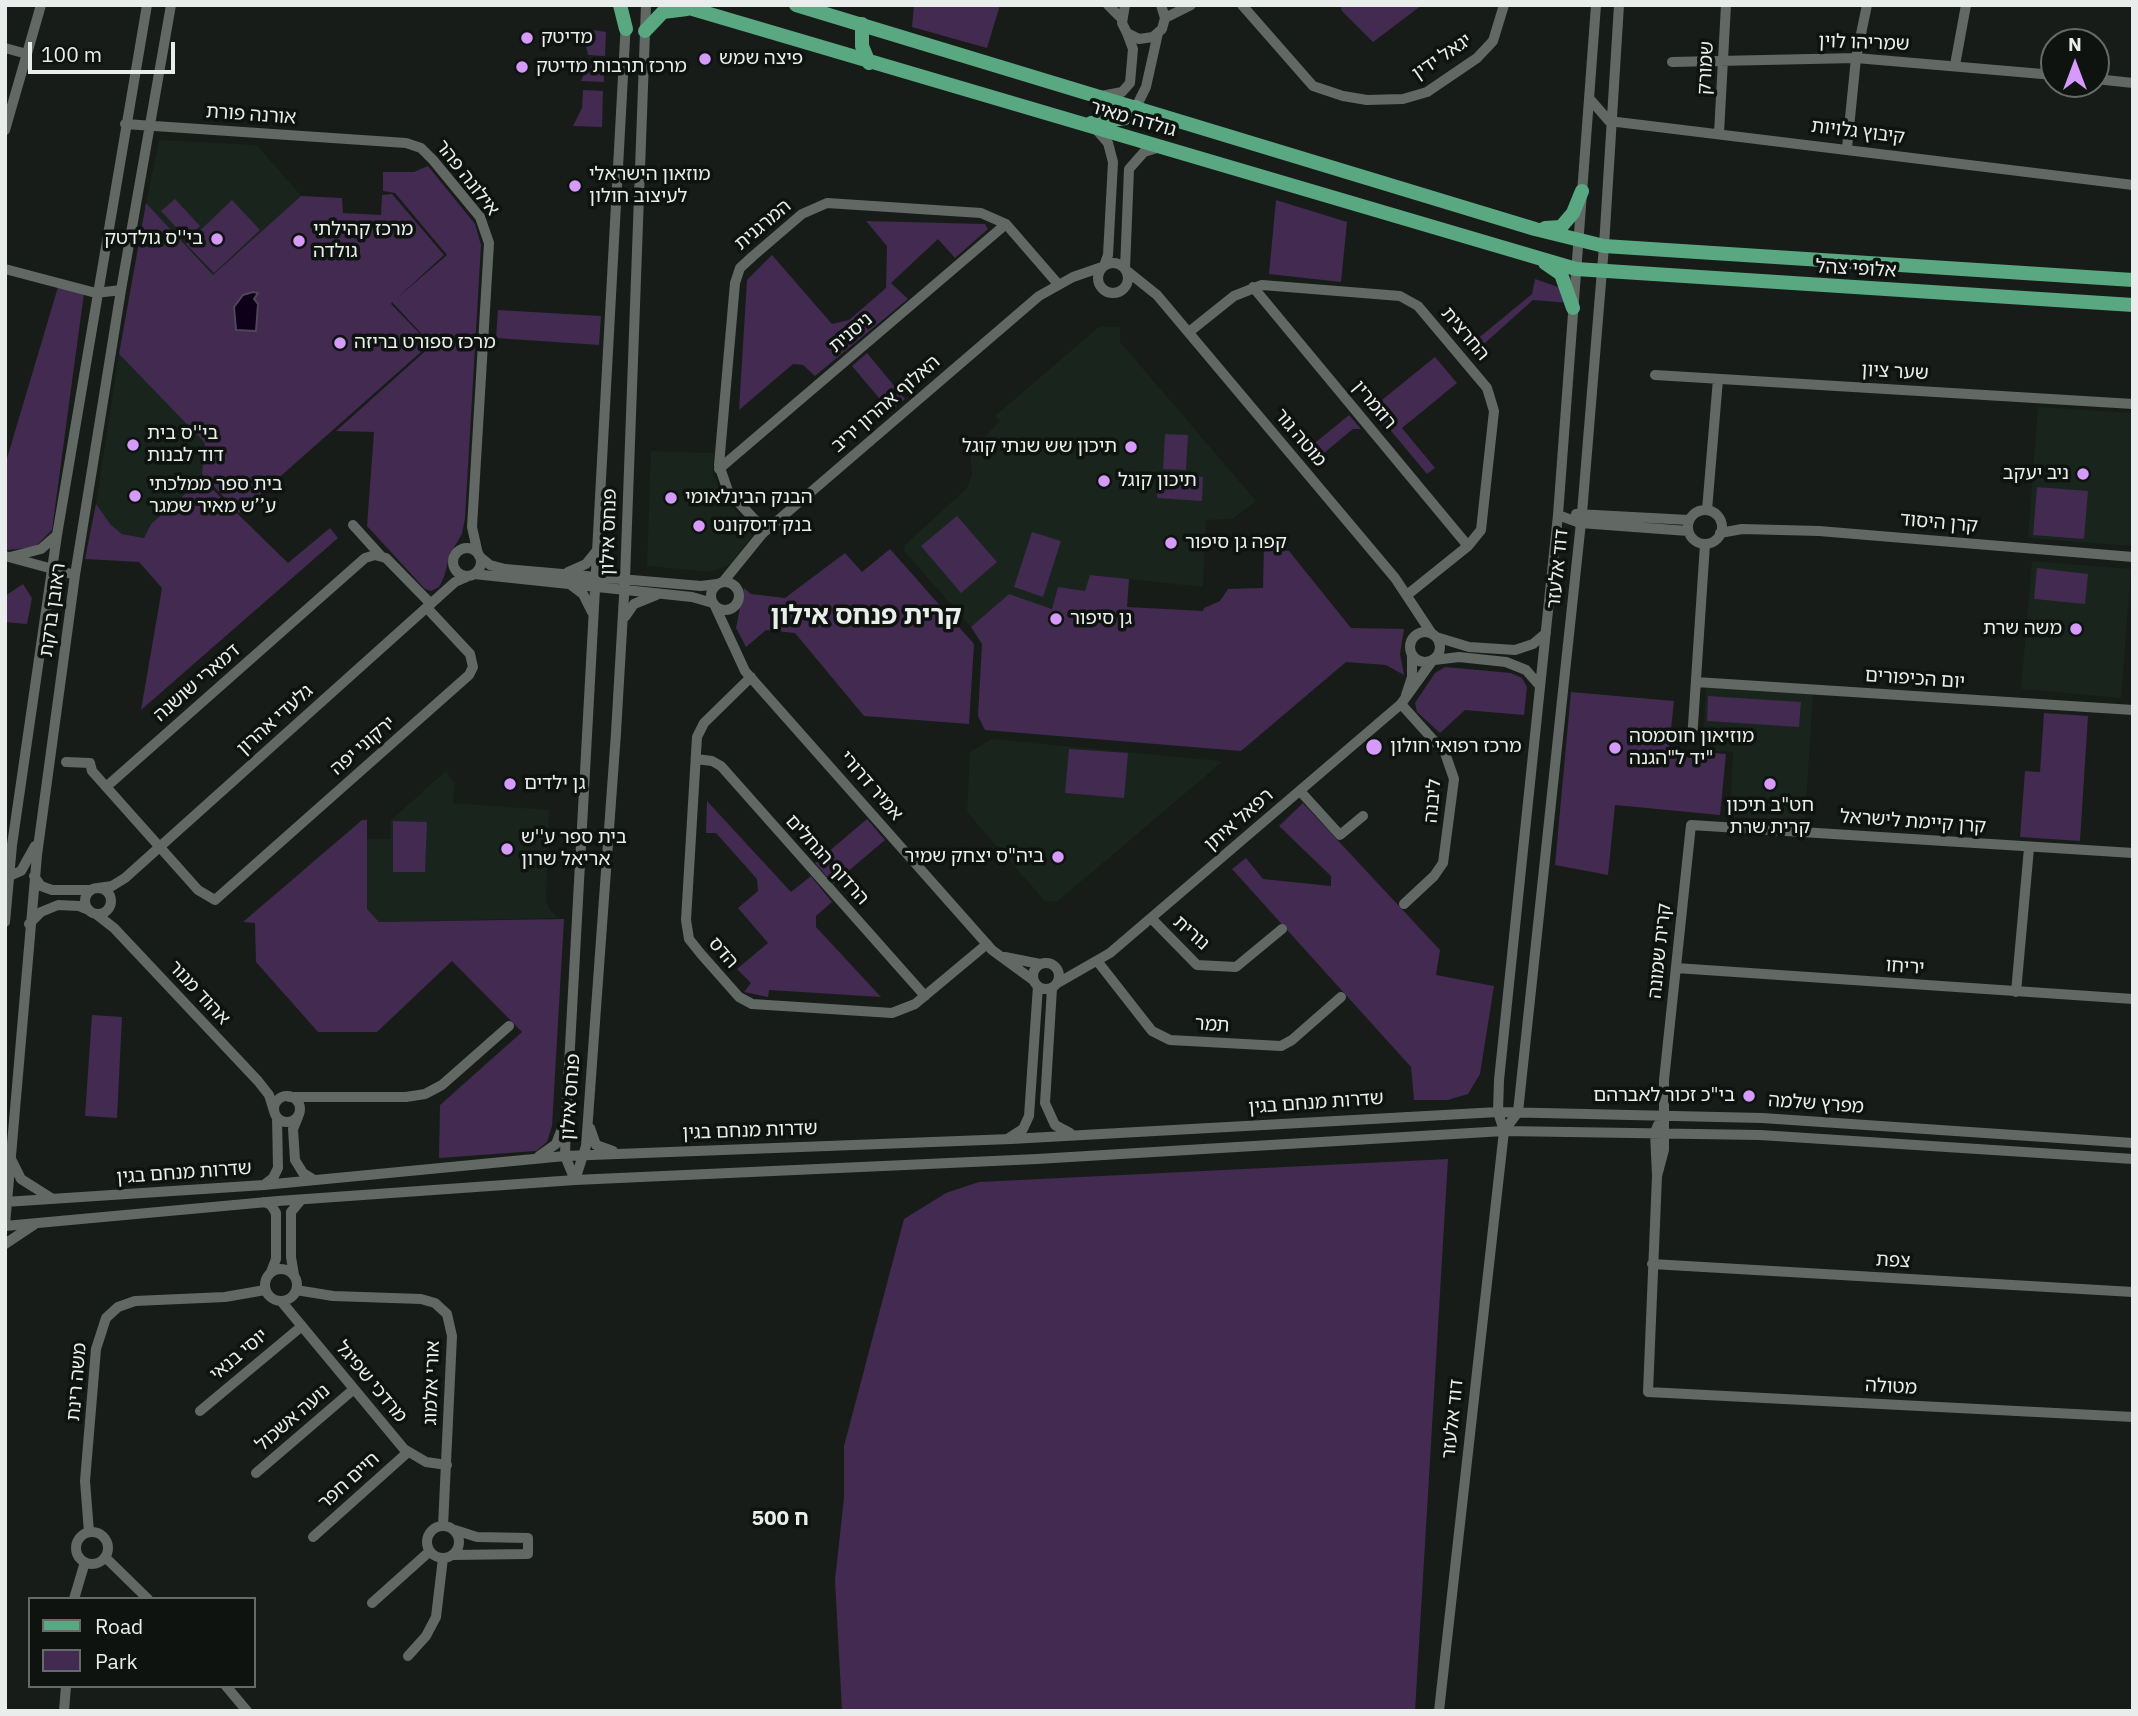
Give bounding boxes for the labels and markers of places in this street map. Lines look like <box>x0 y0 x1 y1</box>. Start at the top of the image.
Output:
place label: מדיטק <box>541 27 593 49</box>
marker: מדיטק <box>519 30 535 46</box>
place label: פיצה שמש <box>719 48 803 70</box>
marker: פיצה שמש <box>697 51 713 67</box>
place label: מרכז תרבות מדיטק <box>536 56 687 78</box>
marker: מרכז תרבות מדיטק <box>514 59 530 75</box>
place label: מוזאון הישראלי לעיצוב חולון <box>589 164 711 208</box>
marker: מוזאון הישראלי לעיצוב חולון <box>567 178 583 194</box>
place label: מרכז קהילתי גולדה <box>313 219 413 263</box>
place label: בי''ס גולדטק <box>104 228 203 250</box>
marker: בי''ס גולדטק <box>209 231 225 247</box>
marker: מרכז קהילתי גולדה <box>291 233 307 249</box>
place label: מרכז ספורט בריזה <box>354 332 496 354</box>
marker: מרכז ספורט בריזה <box>332 335 348 351</box>
place label: בי''ס בית דוד לבנות <box>147 423 224 467</box>
place label: תיכון שש שנתי קוגל <box>962 436 1117 458</box>
marker: בי''ס בית דוד לבנות <box>125 437 141 453</box>
marker: תיכון שש שנתי קוגל <box>1123 439 1139 455</box>
place label: ניב יעקב <box>2003 463 2069 485</box>
marker: ניב יעקב <box>2075 466 2091 482</box>
place label: תיכון קוגל <box>1118 470 1197 492</box>
marker: תיכון קוגל <box>1096 473 1112 489</box>
place label: בית ספר ממלכתי ע’’ש מאיר שמגר <box>149 474 283 518</box>
place label: הבנק הבינלאומי <box>685 487 813 509</box>
marker: בית ספר ממלכתי ע’’ש מאיר שמגר <box>127 488 143 504</box>
marker: הבנק הבינלאומי <box>663 490 679 506</box>
place label: בנק דיסקונט <box>713 515 812 537</box>
marker: בנק דיסקונט <box>691 518 707 534</box>
place label: קפה גן סיפור <box>1185 532 1287 554</box>
marker: קפה גן סיפור <box>1163 535 1179 551</box>
place label: גן סיפור <box>1070 608 1132 630</box>
marker: גן סיפור <box>1048 611 1064 627</box>
place label: משה שרת <box>1983 618 2062 640</box>
marker: משה שרת <box>2068 621 2084 637</box>
place label: מוזיאון חוסמסה יד ל"הגנה" <box>1629 726 1754 770</box>
place label: מרכז רפואי חולון <box>1390 736 1521 758</box>
marker: מרכז רפואי חולון <box>1364 737 1384 757</box>
marker: מוזיאון חוסמסה יד ל"הגנה" <box>1607 740 1623 756</box>
place label: גן ילדים <box>524 773 586 795</box>
marker: גן ילדים <box>502 776 518 792</box>
marker: חט"ב תיכון קרית שרת <box>1762 776 1778 792</box>
place label: חט"ב תיכון קרית שרת <box>1726 795 1814 839</box>
place label: בית ספר ע''ש אריאל שרון <box>521 827 627 871</box>
marker: בית ספר ע''ש אריאל שרון <box>499 841 515 857</box>
place label: ביה"ס יצחק שמיר <box>905 846 1044 868</box>
marker: ביה"ס יצחק שמיר <box>1050 849 1066 865</box>
place label: בי"כ זכור לאברהם <box>1593 1085 1735 1107</box>
marker: בי"כ זכור לאברהם <box>1741 1088 1757 1104</box>

